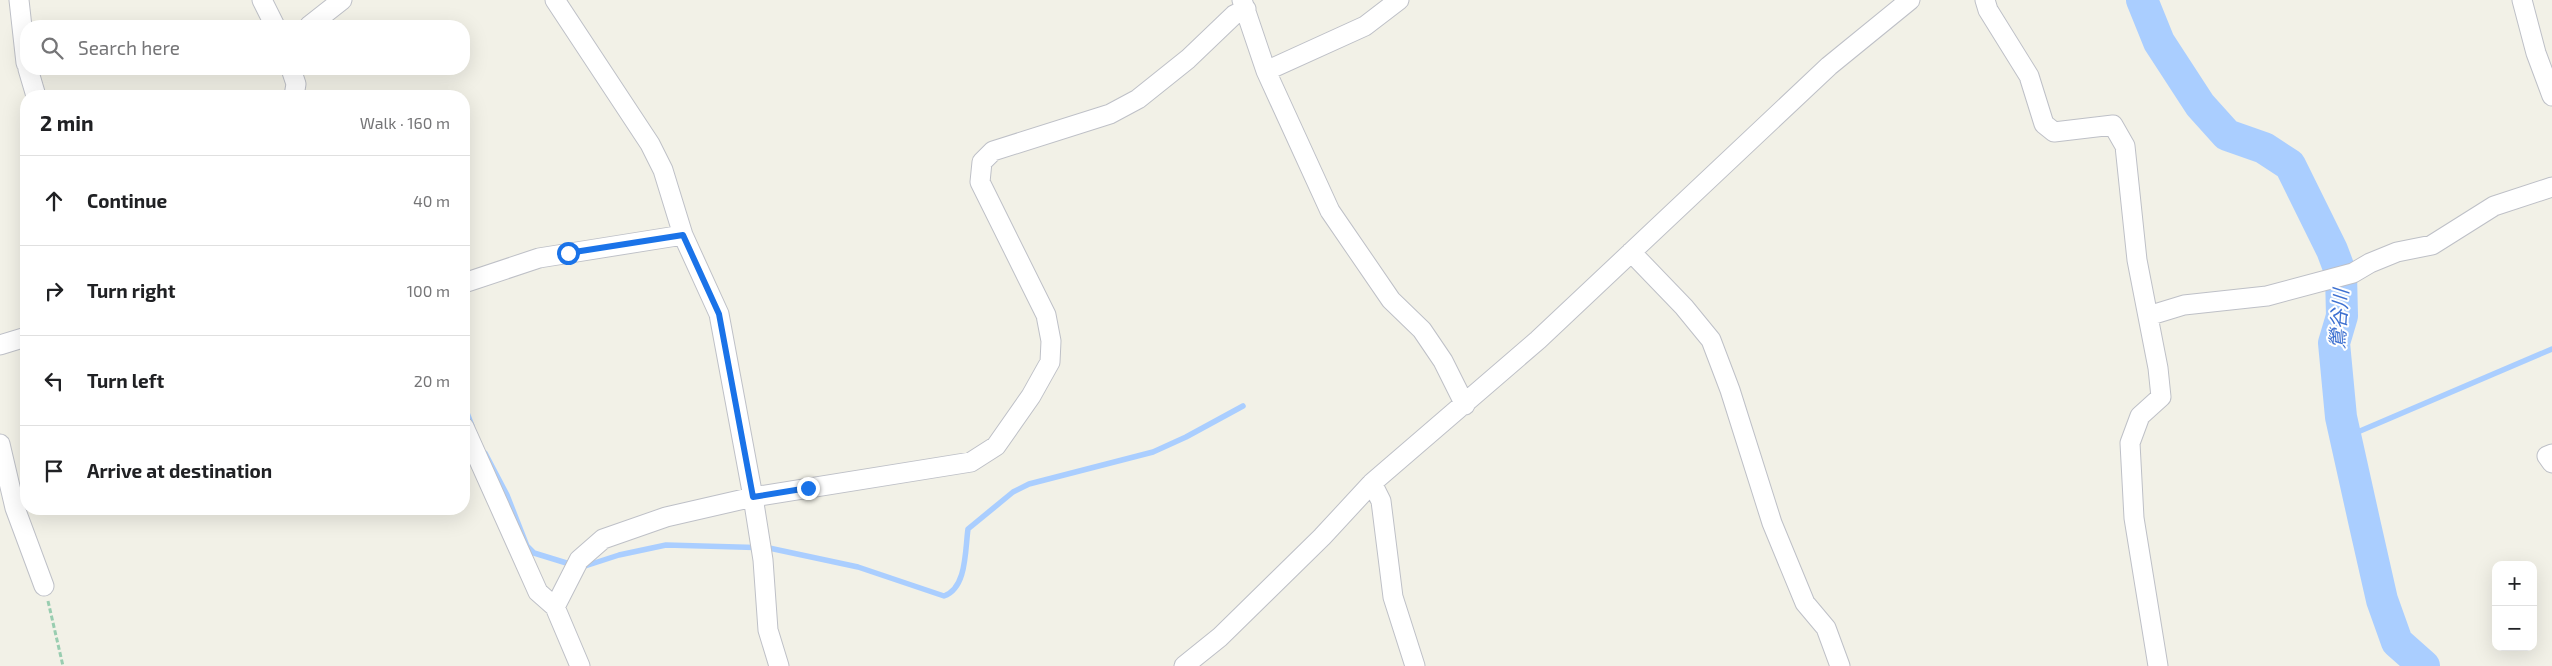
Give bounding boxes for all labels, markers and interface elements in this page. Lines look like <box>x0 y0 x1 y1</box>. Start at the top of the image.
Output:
search box <box>20 20 470 75</box>
icon: search <box>38 34 66 62</box>
text: Search here <box>78 36 180 59</box>
text: 2 min <box>40 110 94 135</box>
text: Walk · 160 m <box>360 113 450 132</box>
icon: ahead <box>40 187 68 215</box>
text: Continue <box>87 189 167 212</box>
text: 40 m <box>413 191 450 210</box>
route start <box>557 242 580 265</box>
icon: right <box>40 277 68 305</box>
text: Turn right <box>87 279 175 302</box>
text: 100 m <box>407 281 450 300</box>
water label: 鶯谷川 <box>2324 286 2352 350</box>
icon: left <box>40 367 68 395</box>
text: Turn left <box>87 369 164 392</box>
text: 20 m <box>414 371 450 390</box>
icon: arrive <box>40 457 68 485</box>
text: Arrive at destination <box>87 459 272 482</box>
route end <box>797 477 820 500</box>
map controls <box>2492 561 2537 651</box>
button: + <box>2492 561 2537 606</box>
button: − <box>2492 606 2537 651</box>

